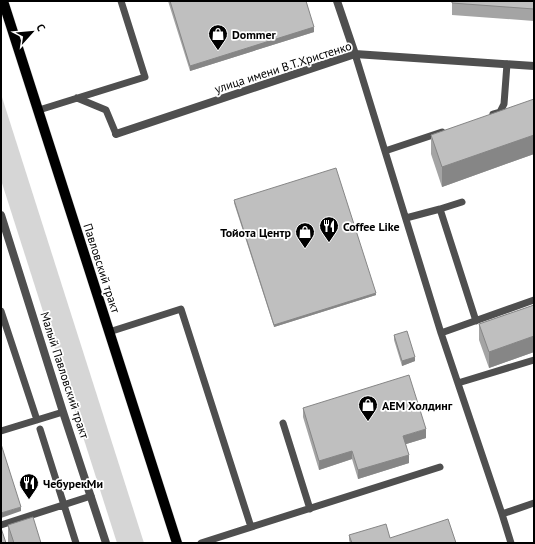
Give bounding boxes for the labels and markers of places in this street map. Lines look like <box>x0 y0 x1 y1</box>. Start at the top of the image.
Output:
shop icon: Dommer <box>207 23 229 51</box>
place label: Dommer <box>232 27 277 42</box>
restaurant icon: Coffee Like <box>318 215 340 243</box>
place label: Coffee Like <box>343 219 400 234</box>
shop icon: Тойота Центр <box>294 221 316 249</box>
place label: Тойота Центр <box>220 225 292 240</box>
shop icon: АЕМ Холдинг <box>357 394 379 422</box>
place label: АЕМ Холдинг <box>382 398 453 413</box>
restaurant icon: ЧебурекМи <box>18 472 40 500</box>
place label: ЧебурекМи <box>43 476 103 491</box>

